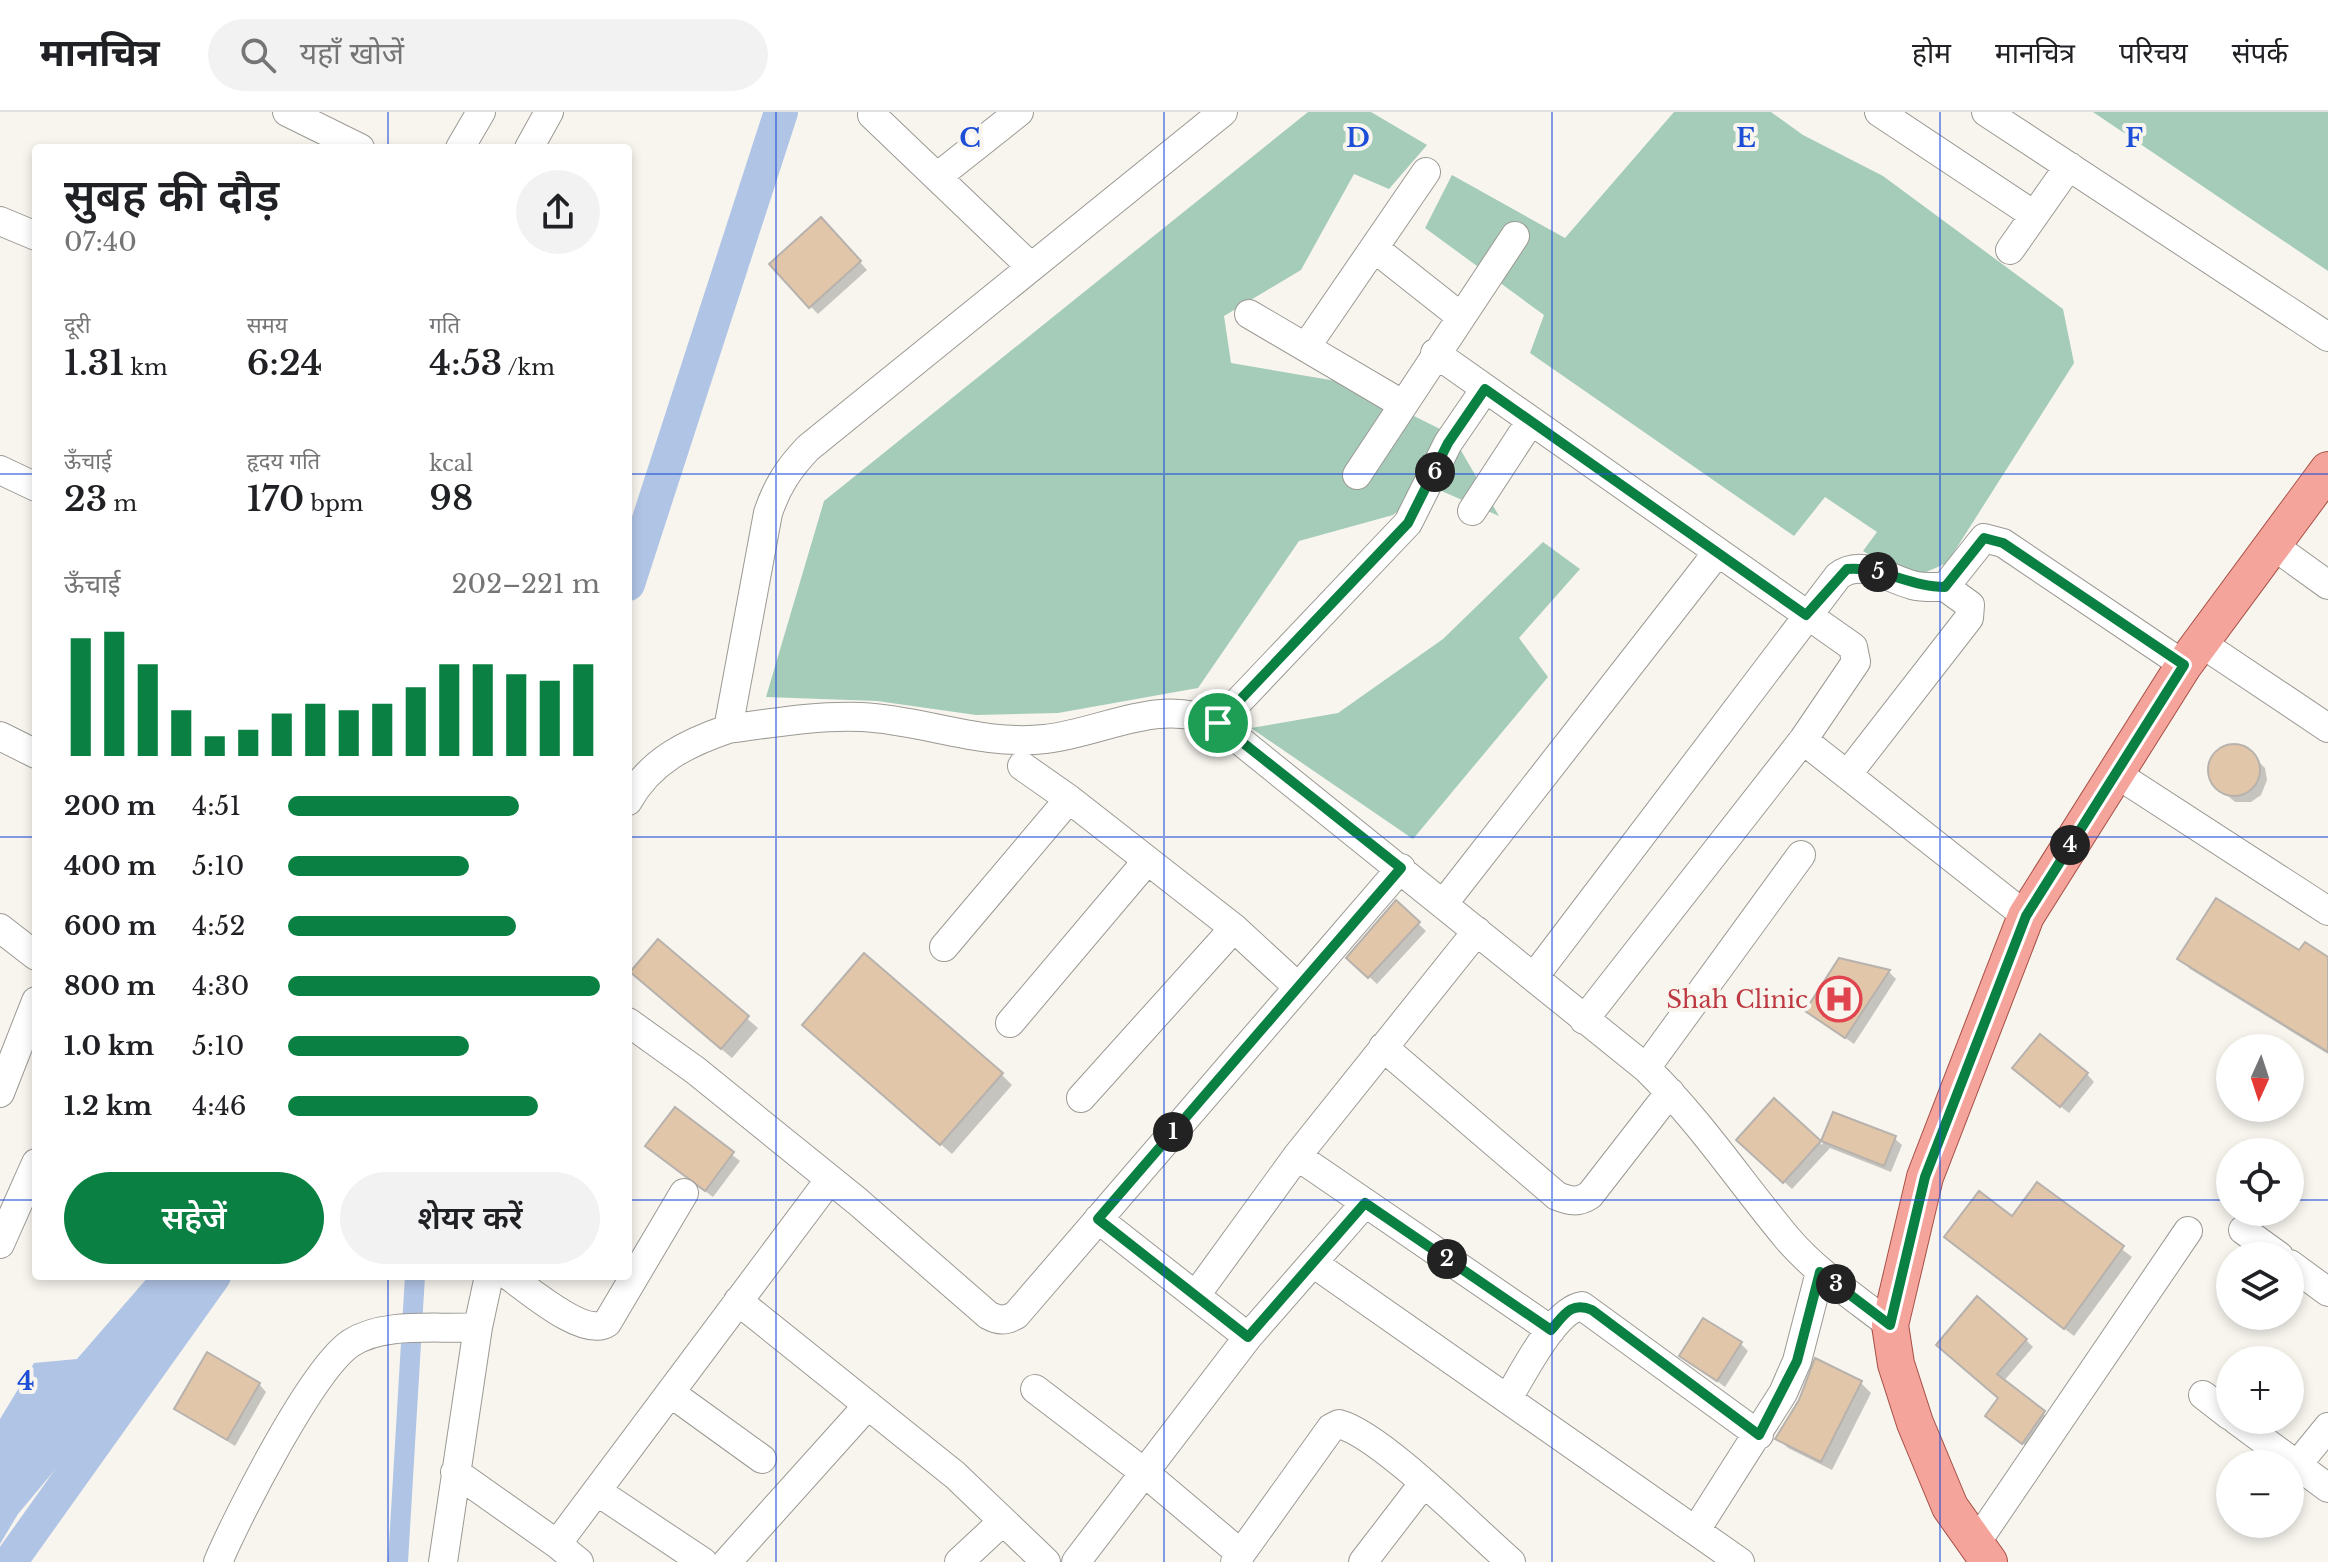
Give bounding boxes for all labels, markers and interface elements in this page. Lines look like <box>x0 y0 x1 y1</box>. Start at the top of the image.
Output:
search box <box>208 19 768 91</box>
text: मानचित्र <box>40 29 160 76</box>
icon: search <box>236 33 280 77</box>
text: यहाँ खोजें <box>300 35 404 72</box>
text: होम <box>1912 36 1951 71</box>
text: मानचित्र <box>1995 36 2075 71</box>
text: परिचय <box>2119 36 2188 71</box>
text: संपर्क <box>2232 36 2288 71</box>
text: C <box>959 122 981 154</box>
text: D <box>1346 122 1370 154</box>
text: E <box>1736 122 1756 154</box>
text: F <box>2125 122 2143 154</box>
text: सुबह की दौड़ <box>64 168 279 223</box>
button: share <box>516 170 600 254</box>
text: 07:40 <box>64 226 137 258</box>
text: दूरी <box>64 312 90 339</box>
text: समय <box>247 312 287 339</box>
text: गति <box>429 312 460 339</box>
text: 1.31 <box>64 342 124 384</box>
text: 6:24 <box>247 342 322 384</box>
text: 4:53 <box>429 342 502 384</box>
text: km <box>124 354 168 381</box>
text: /km <box>502 354 555 381</box>
text: ऊँचाई <box>64 448 112 475</box>
text: हृदय गति <box>247 448 320 475</box>
text: kcal <box>429 450 473 477</box>
pin: 6 <box>1415 452 1455 492</box>
text: 6 <box>1428 458 1442 485</box>
text: 98 <box>429 477 473 519</box>
text: 23 <box>64 478 107 520</box>
text: 170 <box>247 478 304 520</box>
text: m <box>107 490 137 517</box>
text: bpm <box>304 490 363 517</box>
pin: 5 <box>1858 552 1898 592</box>
text: 5 <box>1871 558 1885 585</box>
text: ऊँचाई <box>64 568 120 600</box>
text: 202–221 m <box>452 568 600 600</box>
pin <box>1184 689 1252 757</box>
icon: arrive <box>1196 701 1240 745</box>
text: 200 m <box>64 790 156 822</box>
text: 4:51 <box>192 790 241 822</box>
pin: 4 <box>2050 825 2090 865</box>
text: 4 <box>2063 831 2077 858</box>
text: 400 m <box>64 850 156 882</box>
text: 5:10 <box>192 850 244 882</box>
text: 600 m <box>64 910 156 942</box>
text: 4:52 <box>192 910 245 942</box>
text: 800 m <box>64 970 155 1002</box>
text: 4:30 <box>192 970 249 1002</box>
hospital icon: Shah Clinic <box>1815 975 1863 1023</box>
place label: Shah Clinic <box>1666 985 1808 1014</box>
text: 1.0 km <box>64 1030 154 1062</box>
text: 5:10 <box>192 1030 244 1062</box>
north arrow <box>2216 1034 2304 1122</box>
map controls <box>2216 1034 2304 1538</box>
text: 1.2 km <box>64 1090 152 1122</box>
text: 4:46 <box>192 1090 247 1122</box>
pin: 1 <box>1153 1112 1193 1152</box>
text: 1 <box>1168 1118 1178 1145</box>
button: locate <box>2216 1138 2304 1226</box>
button: सहेजें <box>64 1172 324 1264</box>
button: शेयर करें <box>340 1172 600 1264</box>
pin: 2 <box>1427 1239 1467 1279</box>
button: layers <box>2216 1242 2304 1330</box>
text: 2 <box>1440 1245 1454 1272</box>
pin: 3 <box>1816 1264 1856 1304</box>
text: 3 <box>1829 1270 1843 1297</box>
button: + <box>2216 1346 2304 1434</box>
text: 4 <box>17 1365 35 1397</box>
button: − <box>2216 1450 2304 1538</box>

